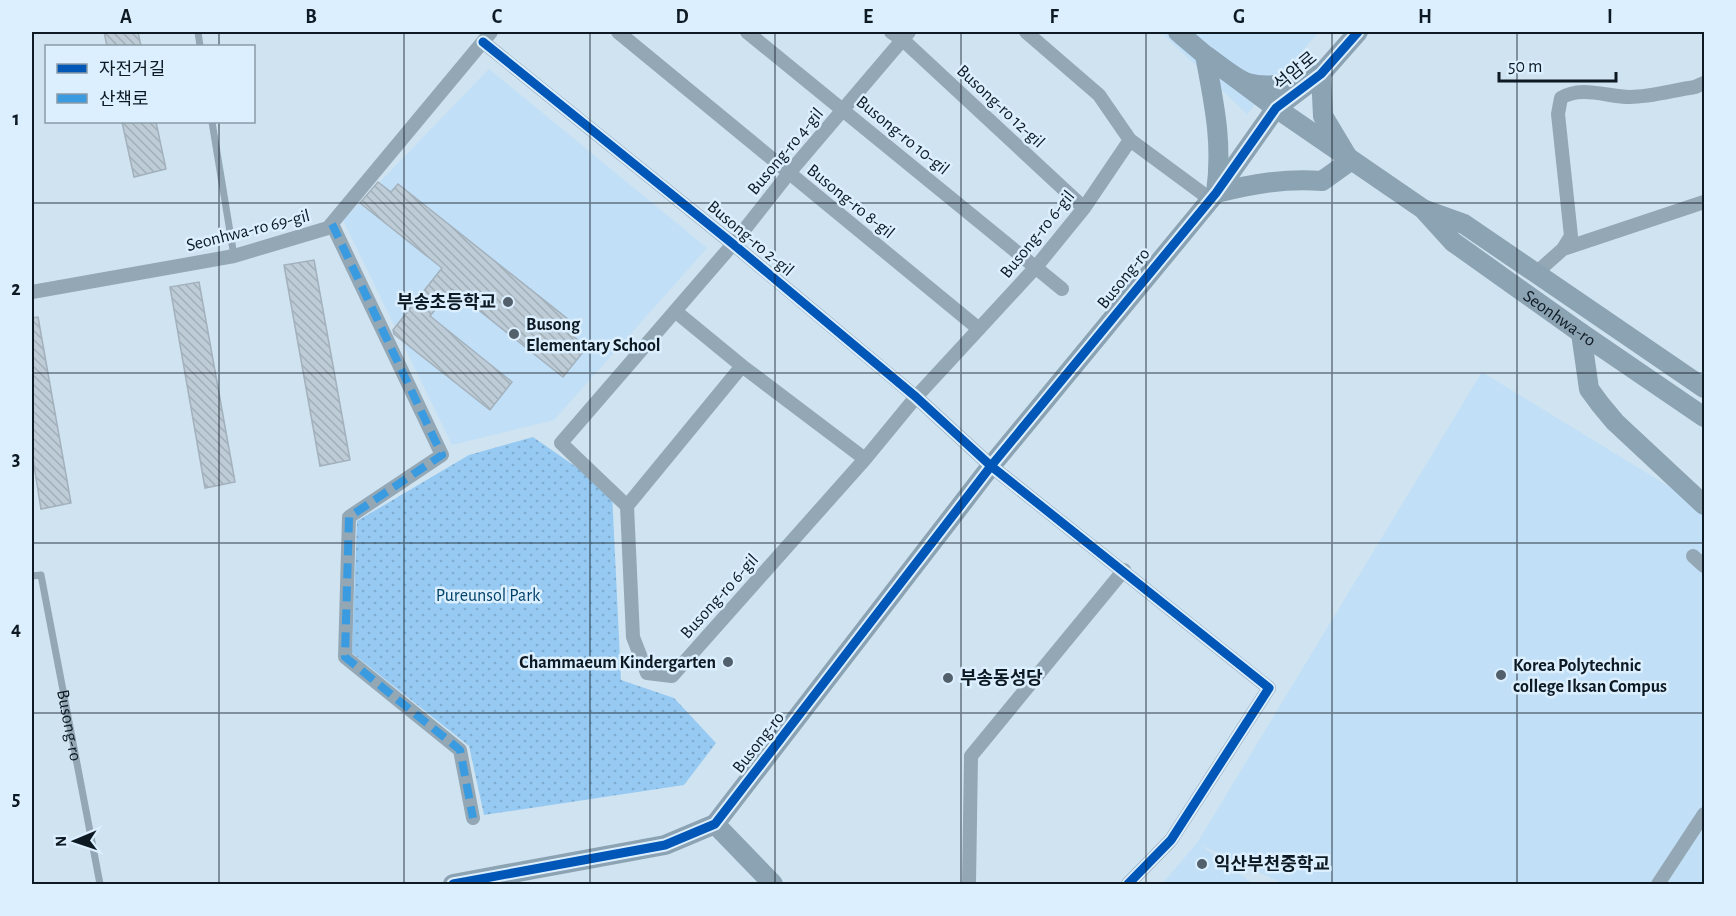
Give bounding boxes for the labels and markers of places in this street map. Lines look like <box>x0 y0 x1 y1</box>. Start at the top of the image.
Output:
place label: 부송초등학교 <box>397 292 496 312</box>
marker: 부송초등학교 <box>501 295 515 309</box>
place label: Busong Elementary School <box>526 316 661 355</box>
marker: Busong Elementary School <box>507 327 521 341</box>
place label: Chammaeum Kindergarten <box>519 654 716 672</box>
marker: Chammaeum Kindergarten <box>721 655 735 669</box>
place label: Korea Polytechnic college Iksan Compus <box>1513 657 1667 696</box>
marker: Korea Polytechnic college Iksan Compus <box>1494 668 1508 682</box>
place label: 부송동성당 <box>960 669 1043 688</box>
marker: 부송동성당 <box>941 671 955 685</box>
place label: 익산부천중학교 <box>1214 854 1330 874</box>
marker: 익산부천중학교 <box>1195 857 1209 871</box>

